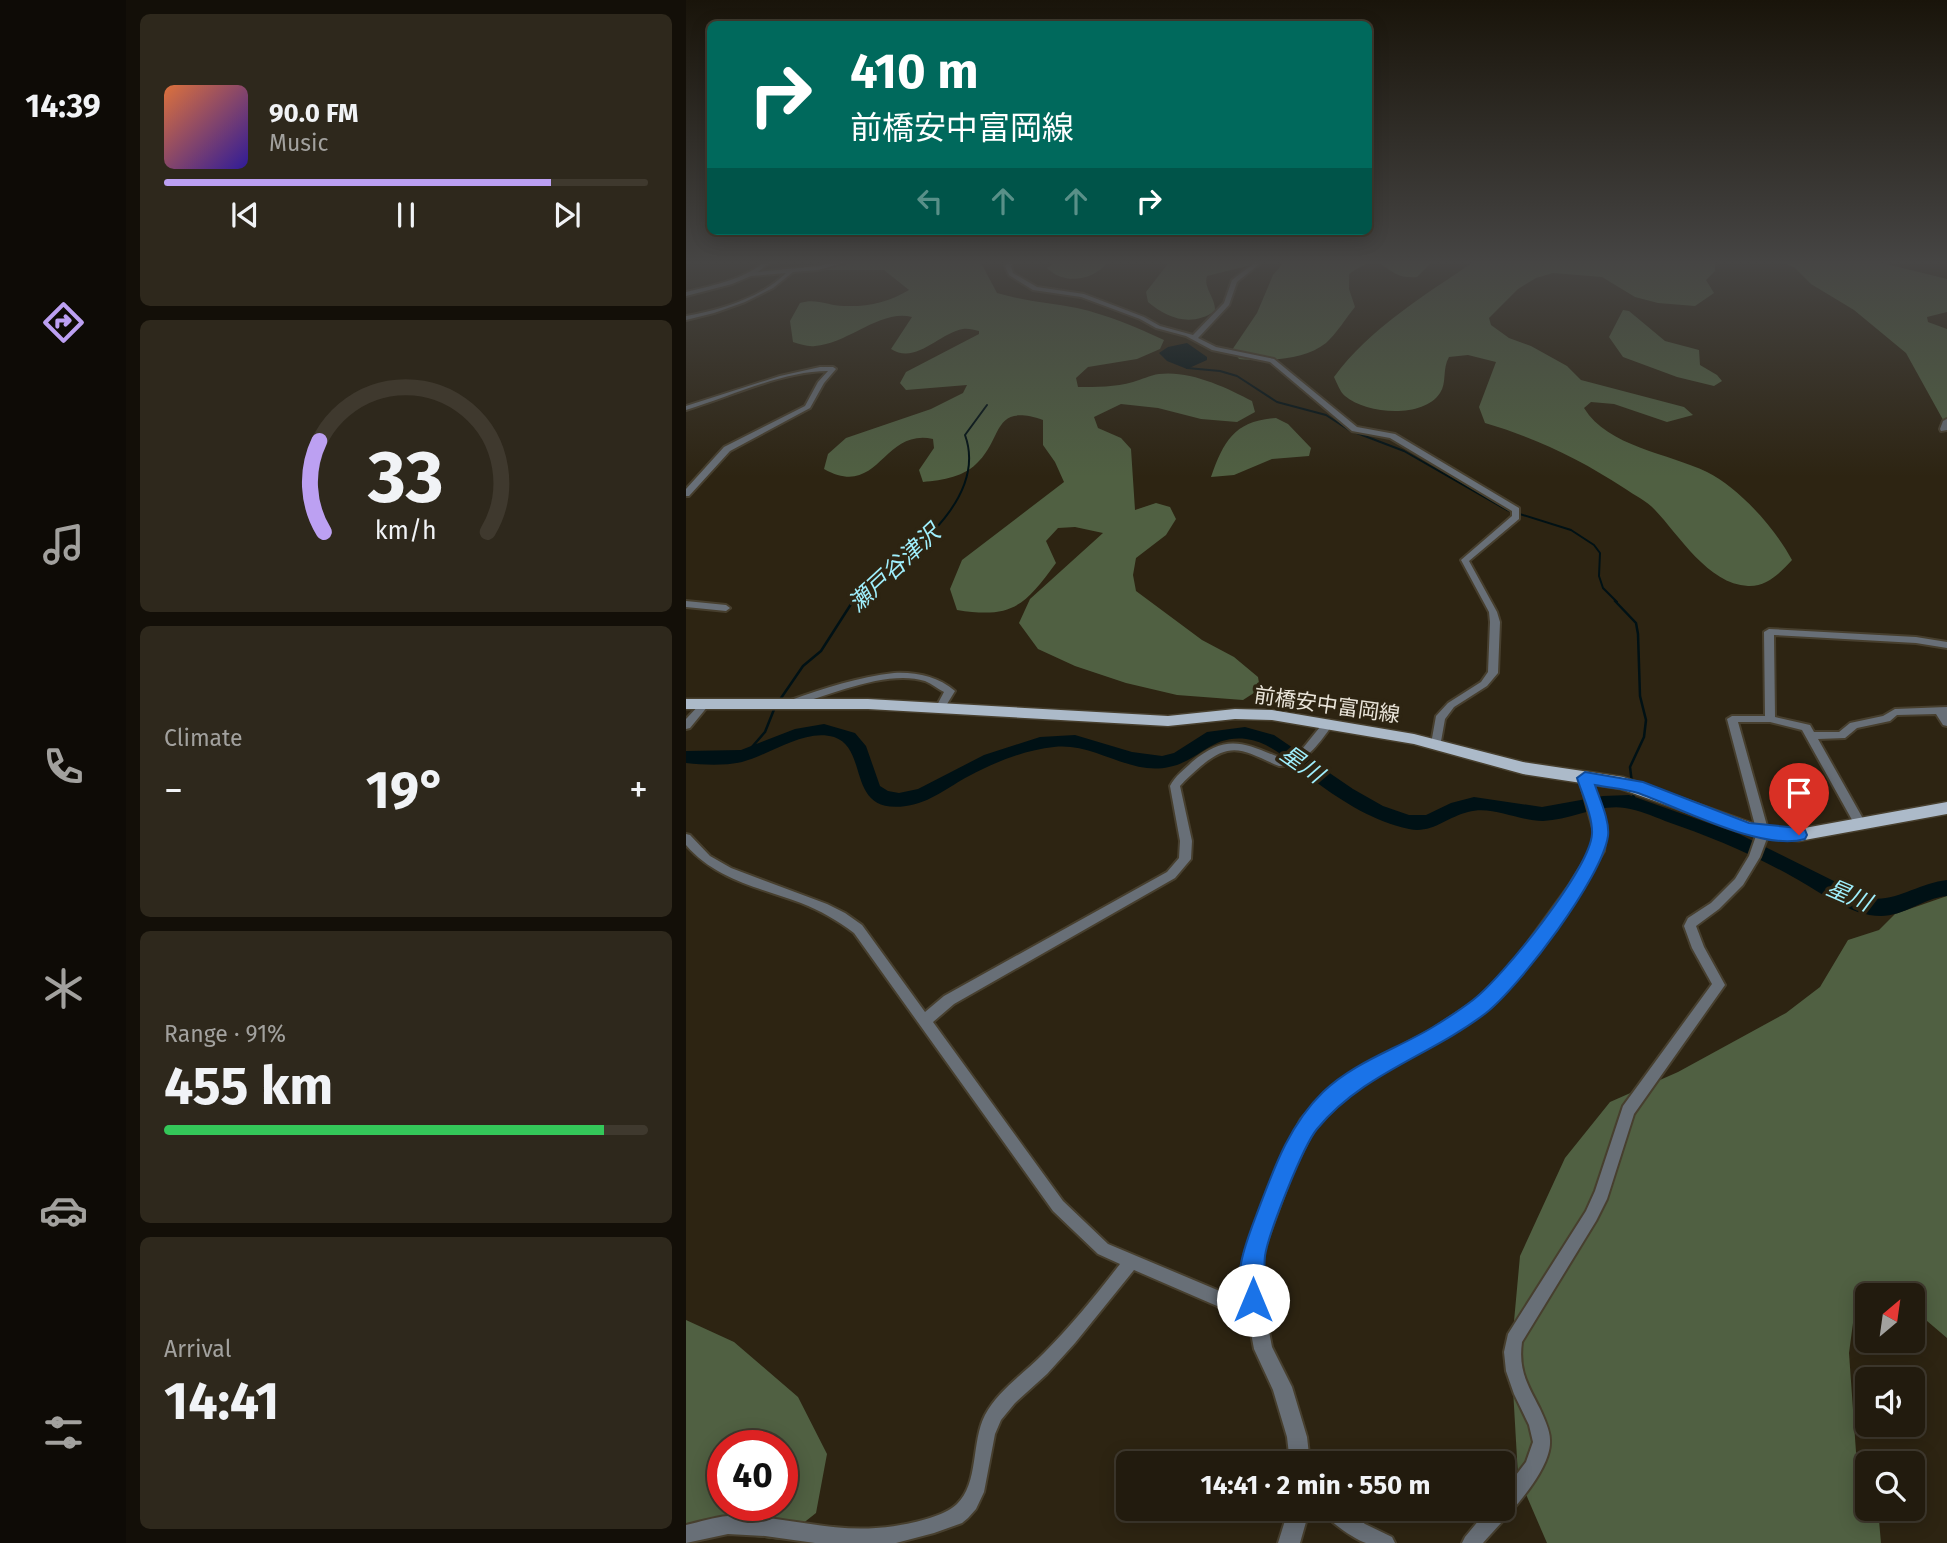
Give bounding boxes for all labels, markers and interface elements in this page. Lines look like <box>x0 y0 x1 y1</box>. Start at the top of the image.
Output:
text: 410 m <box>850 42 979 101</box>
icon: right <box>735 49 826 140</box>
text: 14:39 <box>25 87 101 125</box>
text: 90.0 FM <box>269 98 358 129</box>
text: 前橋安中富岡線 <box>850 109 1074 147</box>
text: Music <box>269 129 329 157</box>
icon: left <box>911 182 949 220</box>
icon: ahead <box>984 182 1022 220</box>
icon: ahead <box>1057 182 1095 220</box>
icon: right <box>1130 182 1168 220</box>
icon: previous <box>226 196 264 234</box>
icon: pause <box>387 196 425 234</box>
icon: next <box>548 196 586 234</box>
icon: directions <box>39 298 88 347</box>
text: 33 <box>367 434 444 521</box>
text: km/h <box>375 515 437 545</box>
water label: 瀬戸谷津沢 <box>842 517 948 617</box>
icon: music <box>39 520 88 569</box>
street label: 前橋安中富岡線 <box>1252 682 1402 728</box>
text: Climate <box>164 724 243 752</box>
water label: 星川 <box>1275 739 1331 790</box>
icon: phone <box>39 742 88 791</box>
text: 19° <box>366 759 446 822</box>
pin <box>1769 763 1829 835</box>
text: − <box>164 767 183 813</box>
text: + <box>629 767 648 813</box>
icon: arrive <box>1780 774 1818 812</box>
water label: 星川 <box>1822 873 1878 918</box>
icon: climate <box>39 964 88 1013</box>
text: Range · 91% <box>164 1020 286 1048</box>
text: 455 km <box>164 1055 333 1118</box>
icon: car <box>39 1186 88 1235</box>
position arrow <box>1216 1263 1290 1337</box>
north arrow <box>1855 1283 1925 1353</box>
map controls <box>1855 1283 1925 1521</box>
text: Arrival <box>164 1335 231 1363</box>
button: sound <box>1855 1367 1925 1437</box>
text: 14:41 <box>164 1370 280 1433</box>
icon: filters <box>39 1408 88 1457</box>
speed limit sign: 40 <box>707 1430 798 1521</box>
button: search <box>1855 1451 1925 1521</box>
text: 14:41 · 2 min · 550 m <box>1201 1470 1430 1501</box>

